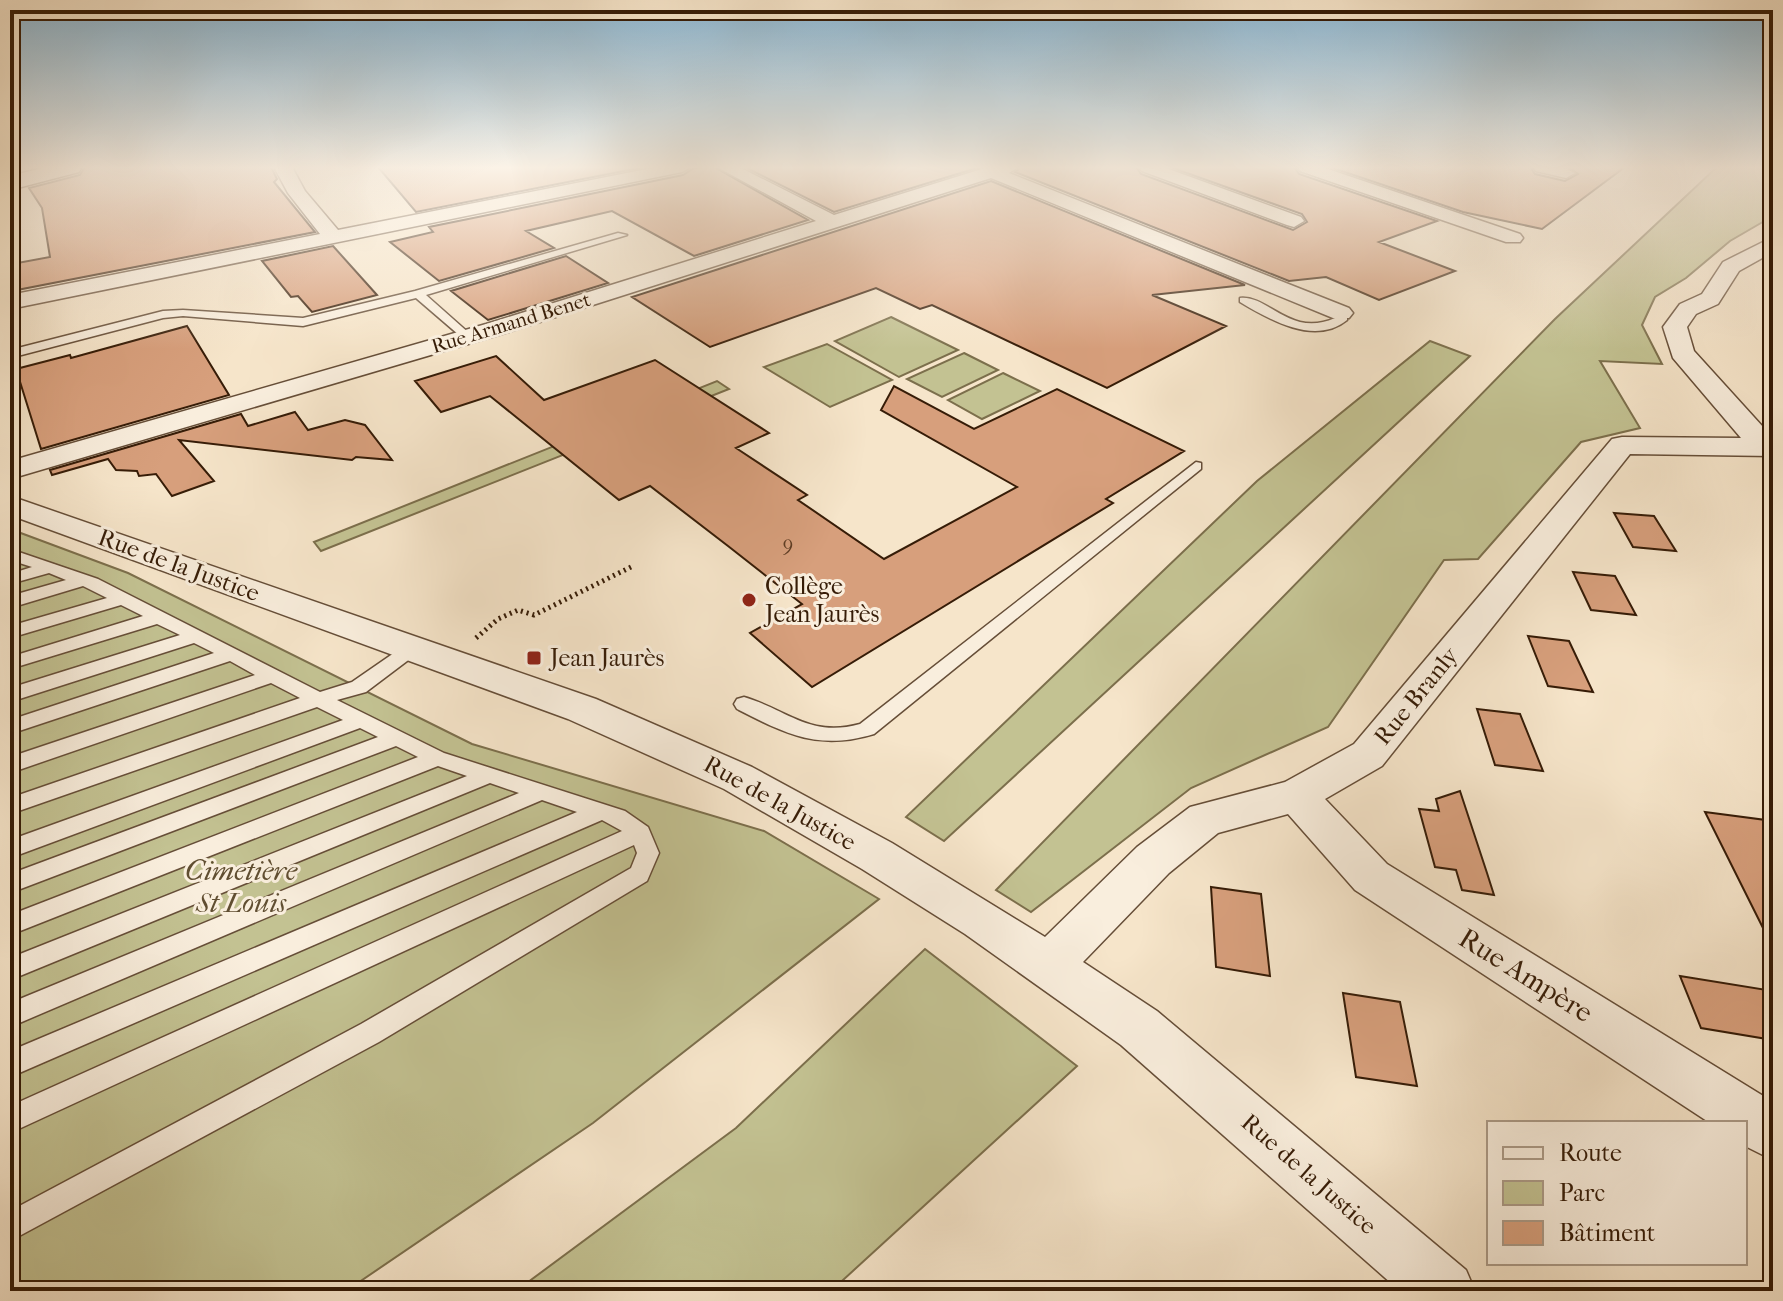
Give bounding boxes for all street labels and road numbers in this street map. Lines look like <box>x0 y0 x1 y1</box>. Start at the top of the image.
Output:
street label: Rue Armand Benet <box>429 288 593 358</box>
street label: Rue de la Justice <box>95 523 264 607</box>
street label: Rue Branly <box>1368 641 1465 750</box>
street label: Rue de la Justice <box>699 750 861 856</box>
street label: Rue Ampère <box>1453 921 1599 1029</box>
street label: Rue de la Justice <box>1236 1108 1382 1240</box>

